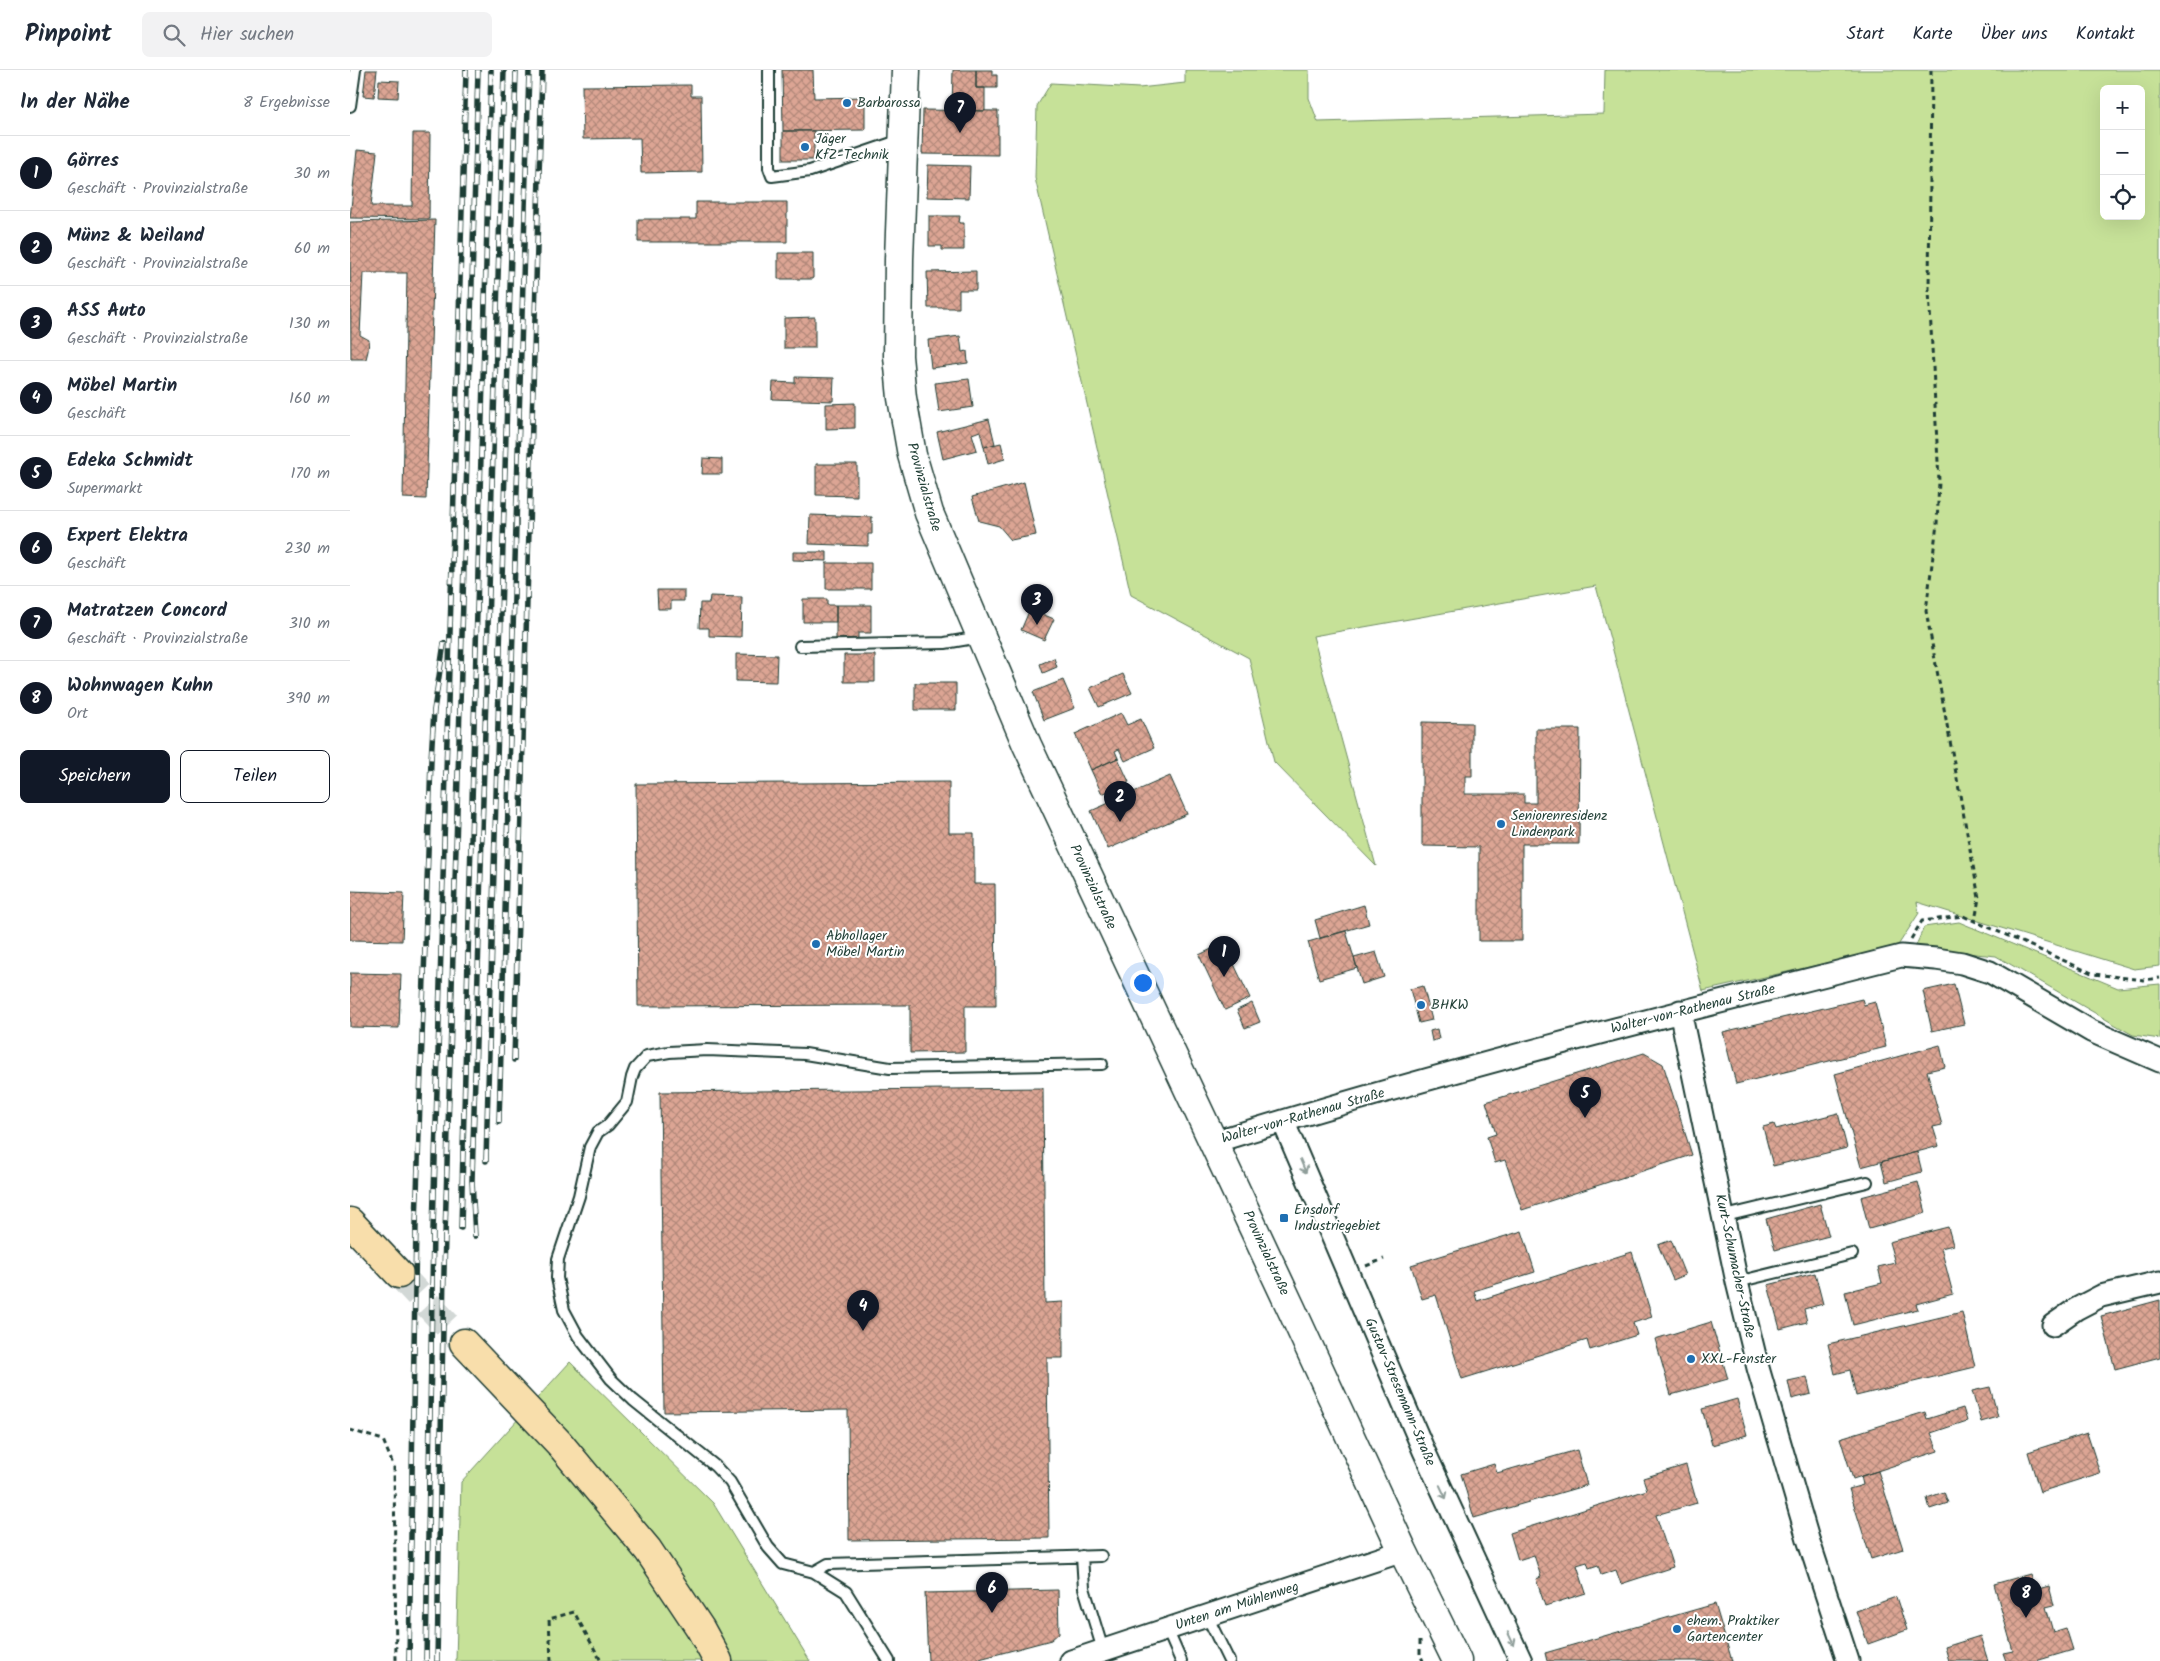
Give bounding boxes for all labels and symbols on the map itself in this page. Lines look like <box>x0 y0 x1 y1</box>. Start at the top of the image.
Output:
place label: Barbarossa <box>857 92 921 114</box>
pin: 7 <box>944 92 976 133</box>
marker: Barbarossa <box>841 97 853 109</box>
place label: Jäger KfZ-Technik <box>815 128 889 166</box>
marker: Jäger KfZ-Technik <box>799 141 811 153</box>
street label: Provinzialstraße <box>901 440 947 535</box>
pin: 3 <box>1021 584 1053 625</box>
pin: 2 <box>1104 781 1136 822</box>
place label: Seniorenresidenz Lindenpark <box>1511 805 1607 843</box>
marker: Seniorenresidenz Lindenpark <box>1495 818 1507 830</box>
street label: Provinzialstraße <box>1064 841 1123 934</box>
place label: Abhollager Möbel Martin <box>826 925 905 963</box>
pin: 1 <box>1208 936 1240 977</box>
marker: Abhollager Möbel Martin <box>810 938 822 950</box>
your location <box>1130 970 1156 996</box>
street label: Walter-von-Rathenau Straße <box>1608 978 1778 1040</box>
place label: BHKW <box>1431 994 1469 1016</box>
marker: BHKW <box>1415 999 1427 1011</box>
pin: 5 <box>1569 1077 1601 1118</box>
street label: Walter-von-Rathenau Straße <box>1219 1082 1388 1150</box>
one-way arrow <box>1298 1158 1308 1173</box>
street label: Kurt-Schumacher-Straße <box>1709 1192 1761 1341</box>
place label: Ensdorf Industriegebiet <box>1294 1199 1381 1237</box>
street label: Provinzialstraße <box>1237 1207 1296 1300</box>
marker: Ensdorf Industriegebiet <box>1278 1212 1290 1224</box>
pin: 4 <box>847 1290 879 1331</box>
street label: Gustav-Stresemann-Straße <box>1359 1314 1442 1470</box>
place label: XXL-Fenster <box>1701 1348 1777 1370</box>
marker: XXL-Fenster <box>1685 1353 1697 1365</box>
one-way arrow <box>1439 1484 1448 1499</box>
pin: 6 <box>976 1572 1008 1613</box>
street label: Unten am Mühlenweg <box>1172 1576 1302 1636</box>
pin: 8 <box>2010 1577 2042 1618</box>
place label: ehem. Praktiker Gartencenter <box>1687 1610 1780 1648</box>
marker: ehem. Praktiker Gartencenter <box>1671 1623 1683 1635</box>
one-way arrow <box>1507 1631 1516 1646</box>

